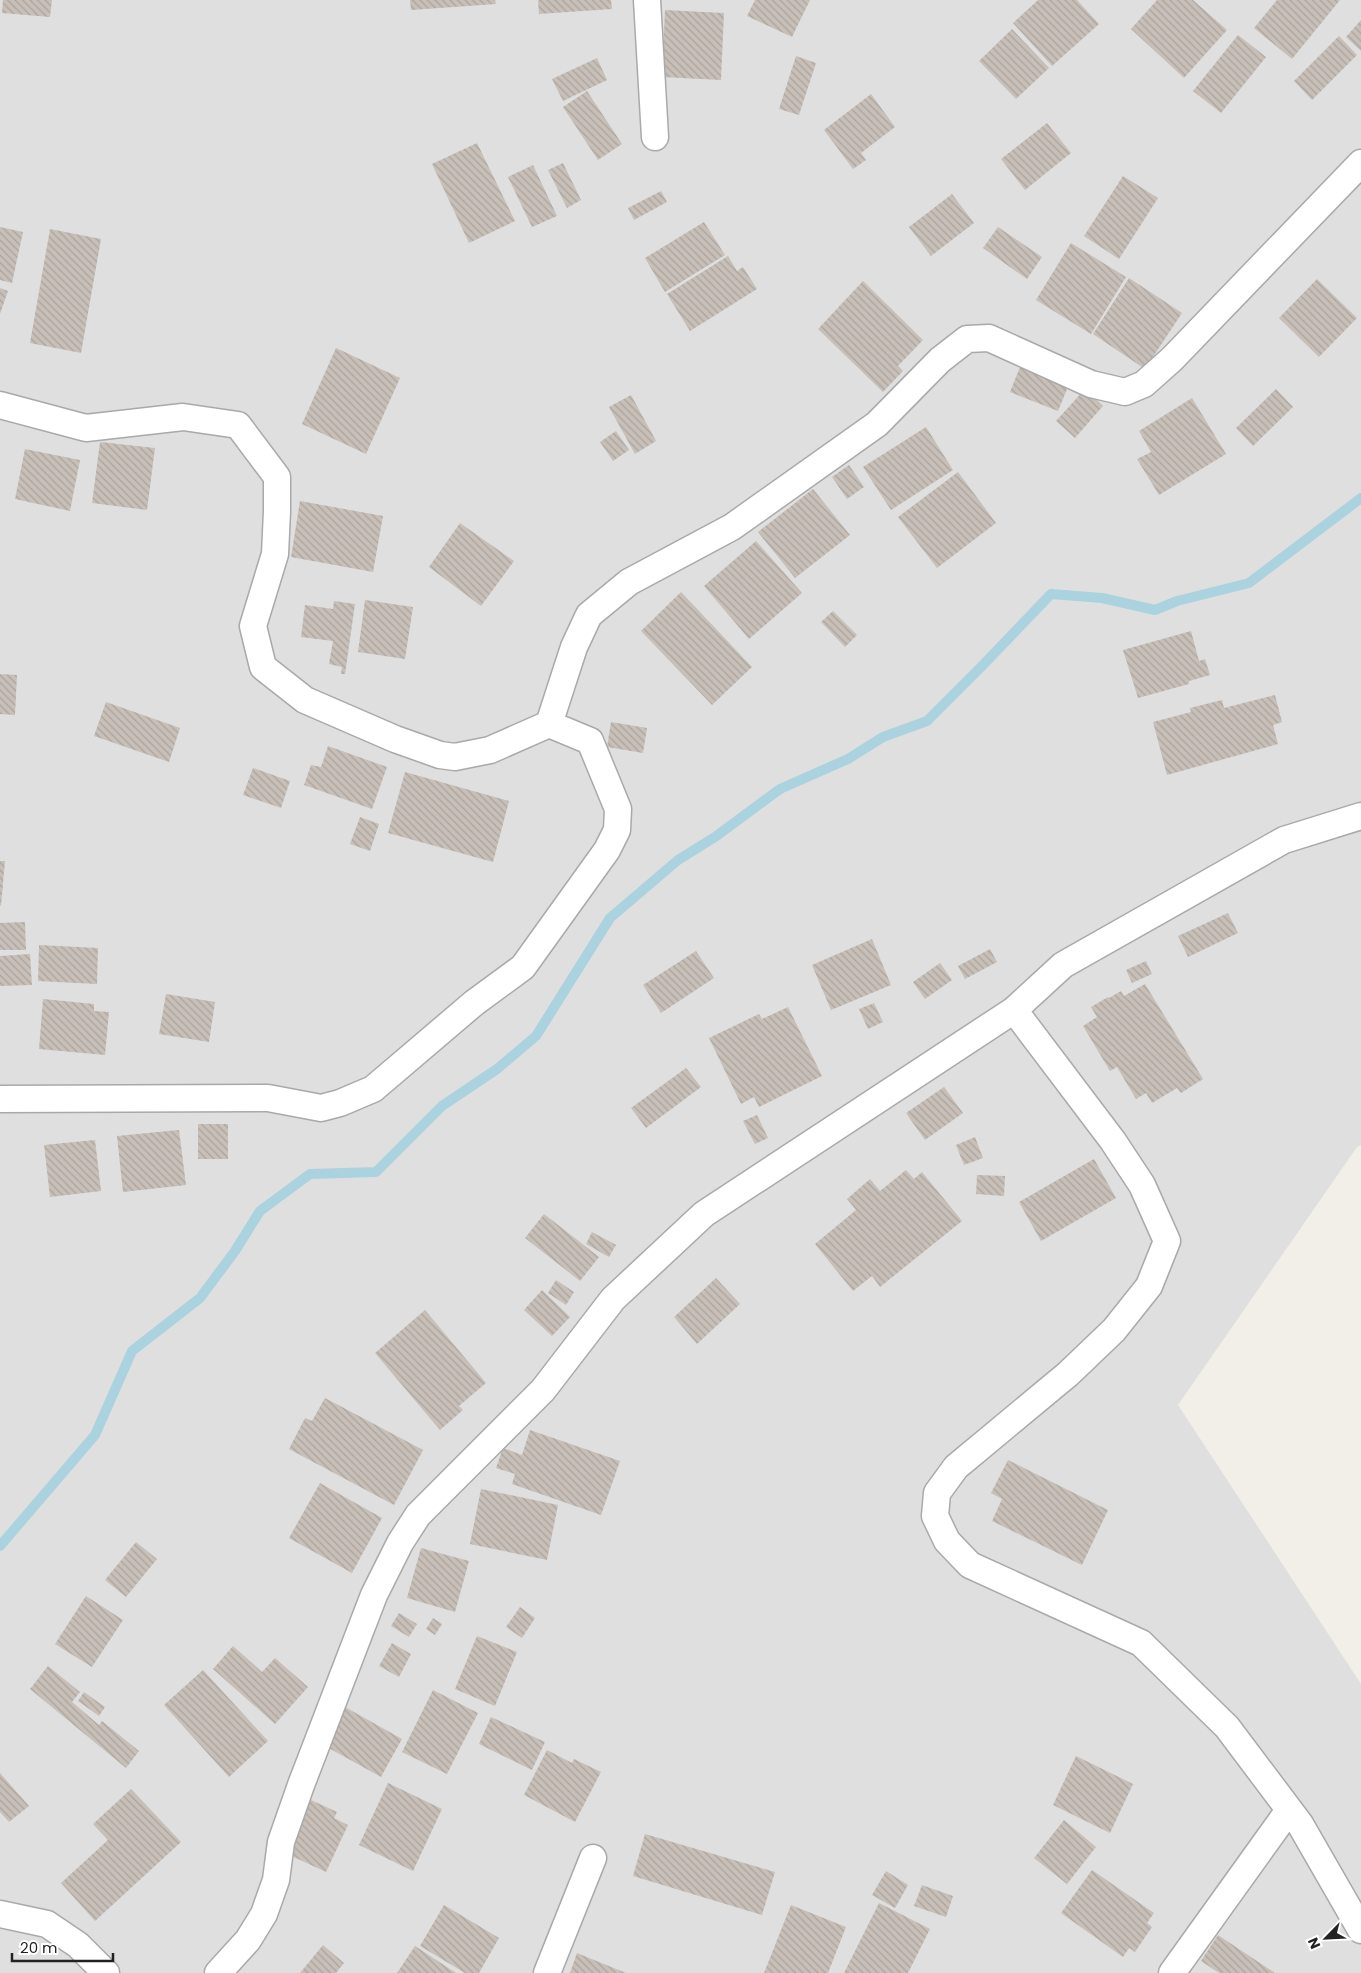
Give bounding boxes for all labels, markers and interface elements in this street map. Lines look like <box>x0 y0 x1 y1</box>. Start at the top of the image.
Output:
north arrow <box>1301 1913 1351 1963</box>
scale bar <box>12 1930 114 1962</box>
text: N <box>1303 1934 1325 1952</box>
text: 20 m <box>20 1937 58 1958</box>

